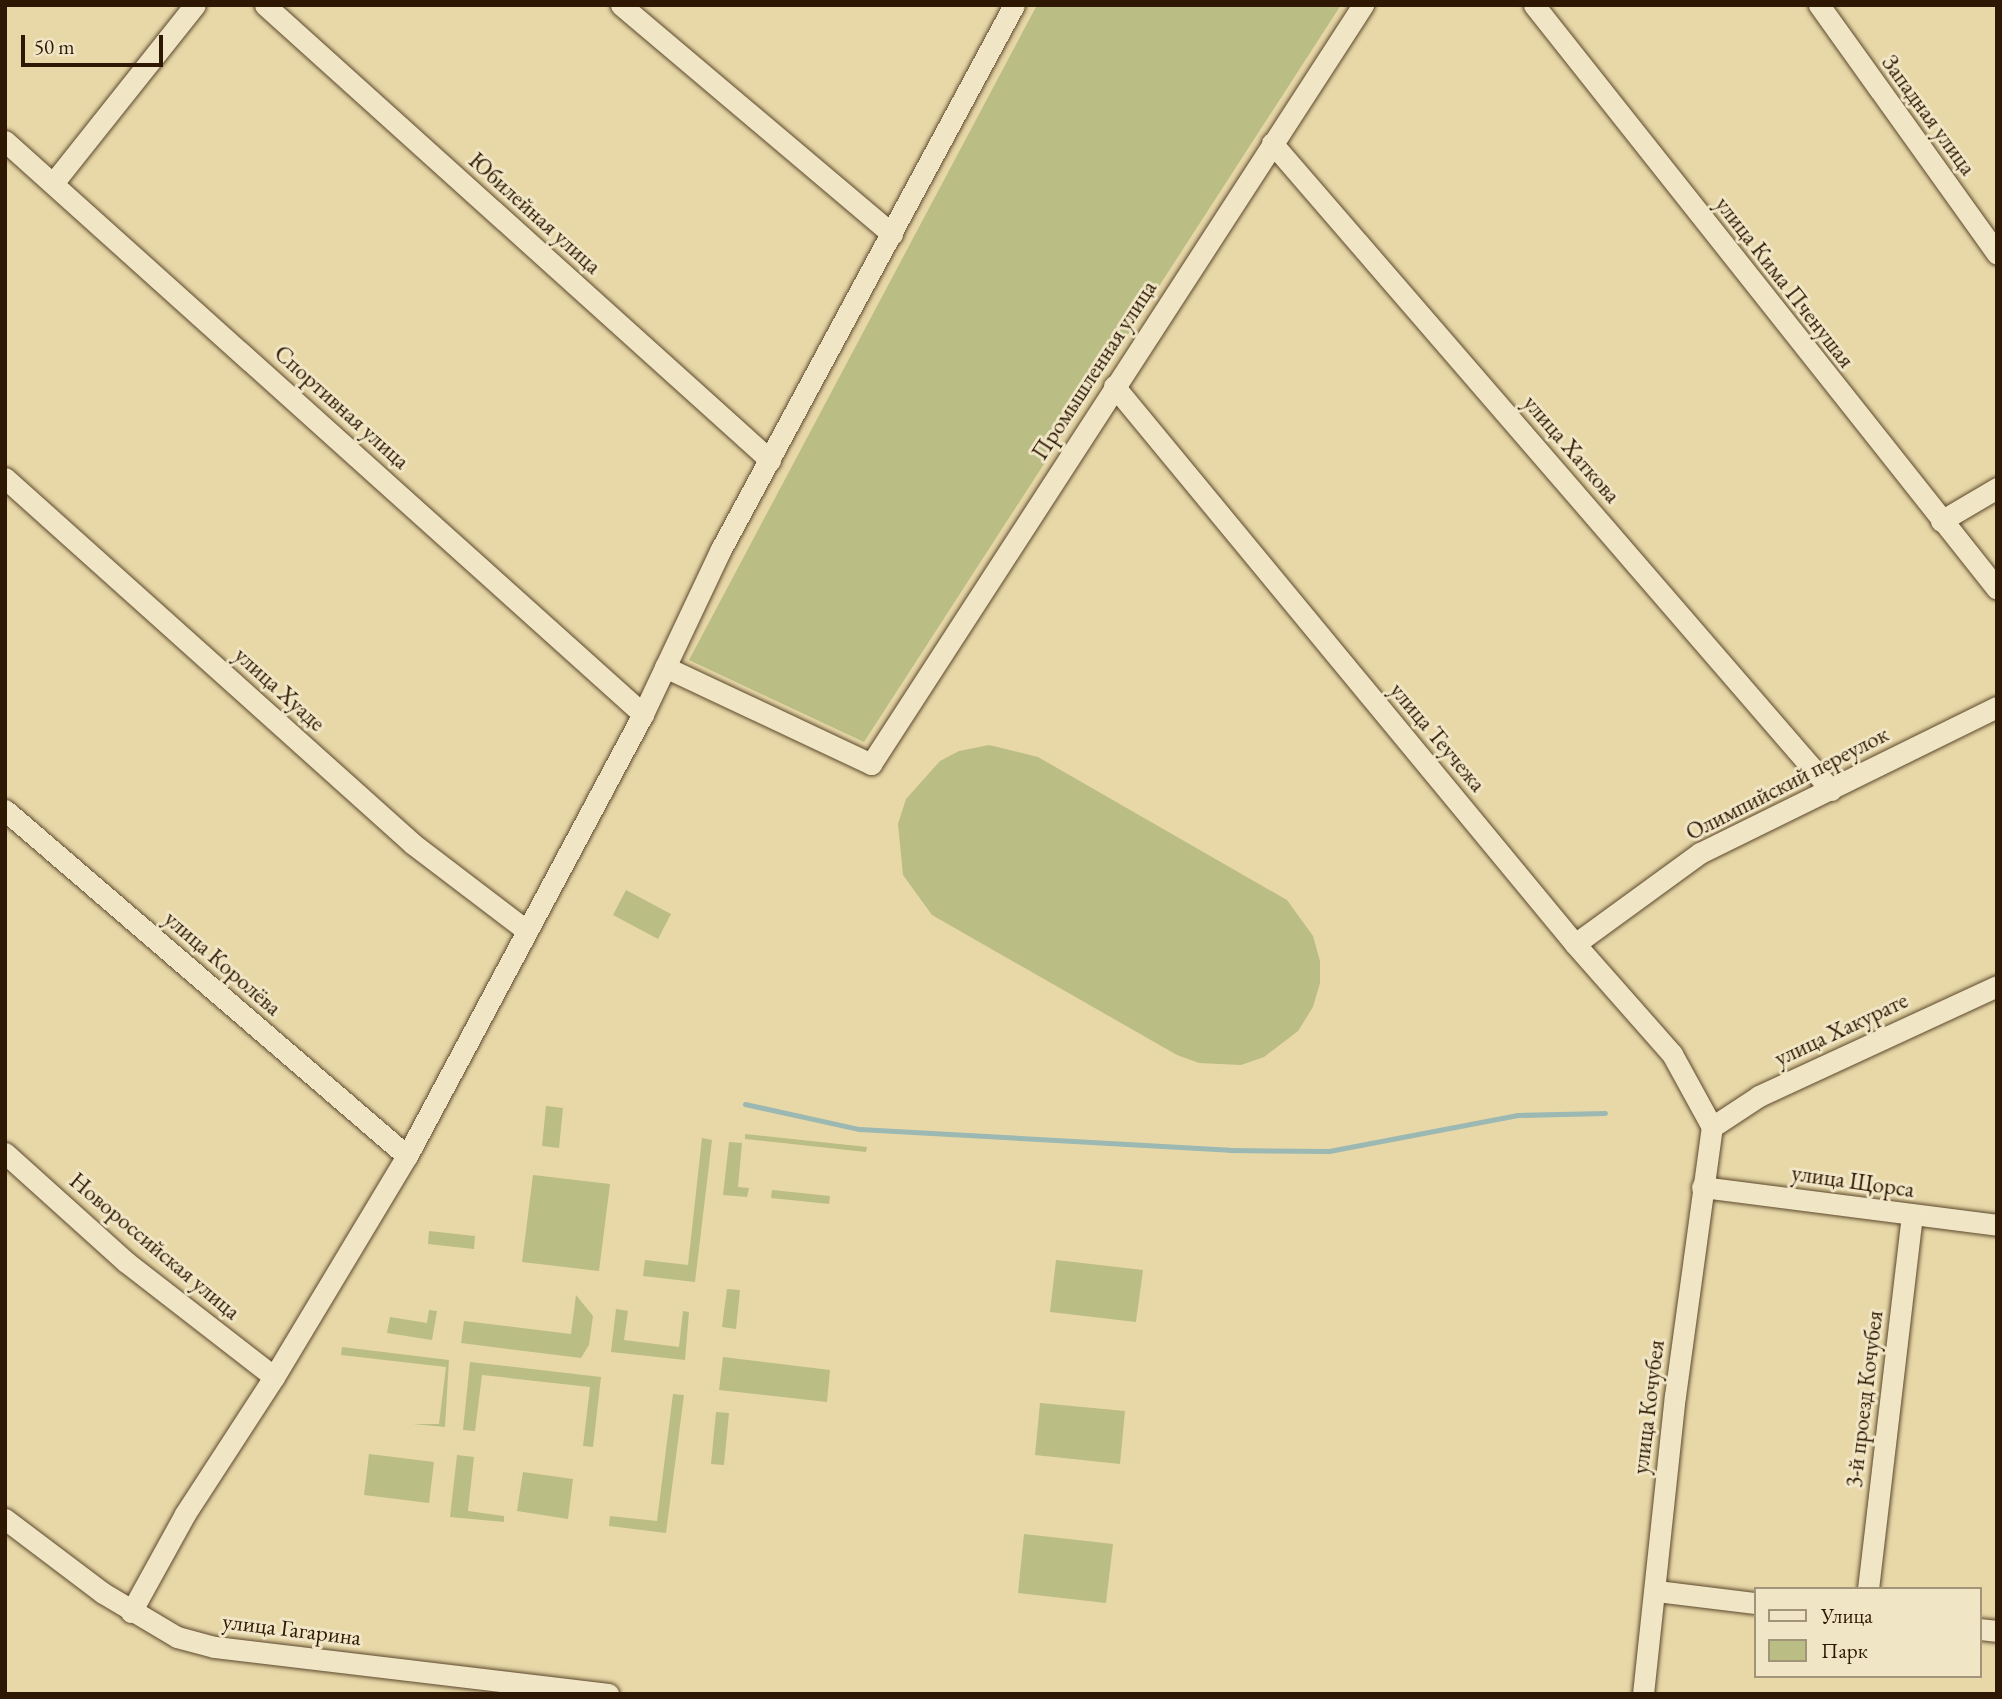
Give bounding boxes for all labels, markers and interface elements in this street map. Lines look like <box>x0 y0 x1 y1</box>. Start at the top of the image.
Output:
scale bar <box>24 21 166 65</box>
text: 50 m <box>34 33 75 60</box>
street label: Западная улица <box>1876 50 1982 180</box>
street label: Юбилейная улица <box>463 146 607 280</box>
street label: улица Кима Пченушая <box>1710 191 1860 373</box>
street label: Промышленная улица <box>1026 275 1162 465</box>
street label: Спортивная улица <box>269 339 415 475</box>
street label: улица Хаткова <box>1518 389 1626 509</box>
street label: улица Хуаде <box>229 641 331 737</box>
street label: улица Теучежа <box>1384 677 1492 797</box>
street label: Олимпийский переулок <box>1681 720 1893 846</box>
street label: улица Королёва <box>159 905 287 1021</box>
street label: улица Хакурате <box>1770 986 1912 1072</box>
street label: улица Щорса <box>1790 1159 1916 1203</box>
street label: Новороссийская улица <box>64 1167 246 1325</box>
street label: 3-й проезд Кочубея <box>1839 1309 1889 1489</box>
street label: улица Кочубея <box>1626 1338 1670 1476</box>
legend <box>1754 1587 1981 1678</box>
text: Улица <box>1821 1602 1873 1629</box>
street label: улица Гагарина <box>221 1607 363 1651</box>
text: Парк <box>1821 1637 1868 1664</box>

